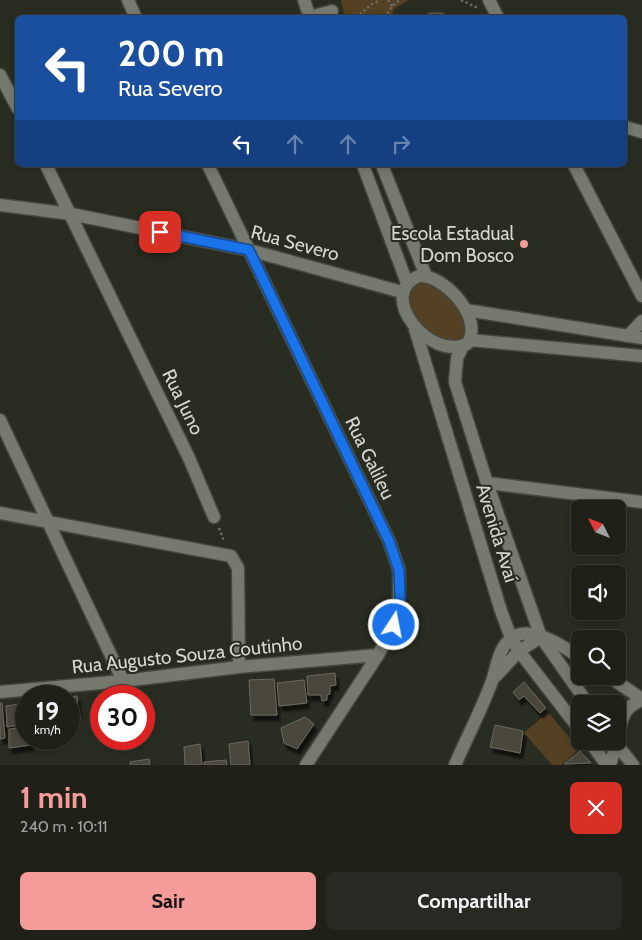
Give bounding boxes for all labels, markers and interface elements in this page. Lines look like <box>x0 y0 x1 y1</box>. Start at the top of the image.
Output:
text: 200 m <box>118 32 224 75</box>
icon: left <box>35 35 100 100</box>
text: Rua Severo <box>118 75 223 102</box>
icon: left <box>228 130 256 158</box>
icon: ahead <box>281 130 309 158</box>
icon: ahead <box>334 130 362 158</box>
icon: right <box>387 130 415 158</box>
pin <box>139 211 181 253</box>
icon: arrive <box>146 218 174 246</box>
street label: Rua Severo <box>248 220 342 266</box>
place label: Escola Estadual Dom Bosco <box>391 222 515 267</box>
marker: Escola Estadual Dom Bosco <box>518 238 530 250</box>
street label: Rua Juno <box>157 365 209 439</box>
street label: Rua Galileu <box>340 413 400 503</box>
street label: Avenida Avaí <box>471 481 523 585</box>
north arrow <box>571 500 626 555</box>
map controls <box>571 500 626 750</box>
button: sound <box>571 565 626 620</box>
position arrow <box>367 598 419 650</box>
button: search <box>571 630 626 685</box>
street label: Rua Augusto Souza Coutinho <box>71 631 303 679</box>
speed limit sign: 30 <box>90 685 155 750</box>
button: layers <box>571 695 626 750</box>
text: 19 <box>36 696 59 726</box>
text: km/h <box>34 722 61 737</box>
text: 1 min <box>20 779 88 816</box>
button: close <box>570 782 622 834</box>
text: 240 m · 10:11 <box>20 817 108 836</box>
button: Sair <box>20 872 316 930</box>
button: Compartilhar <box>326 872 622 930</box>

